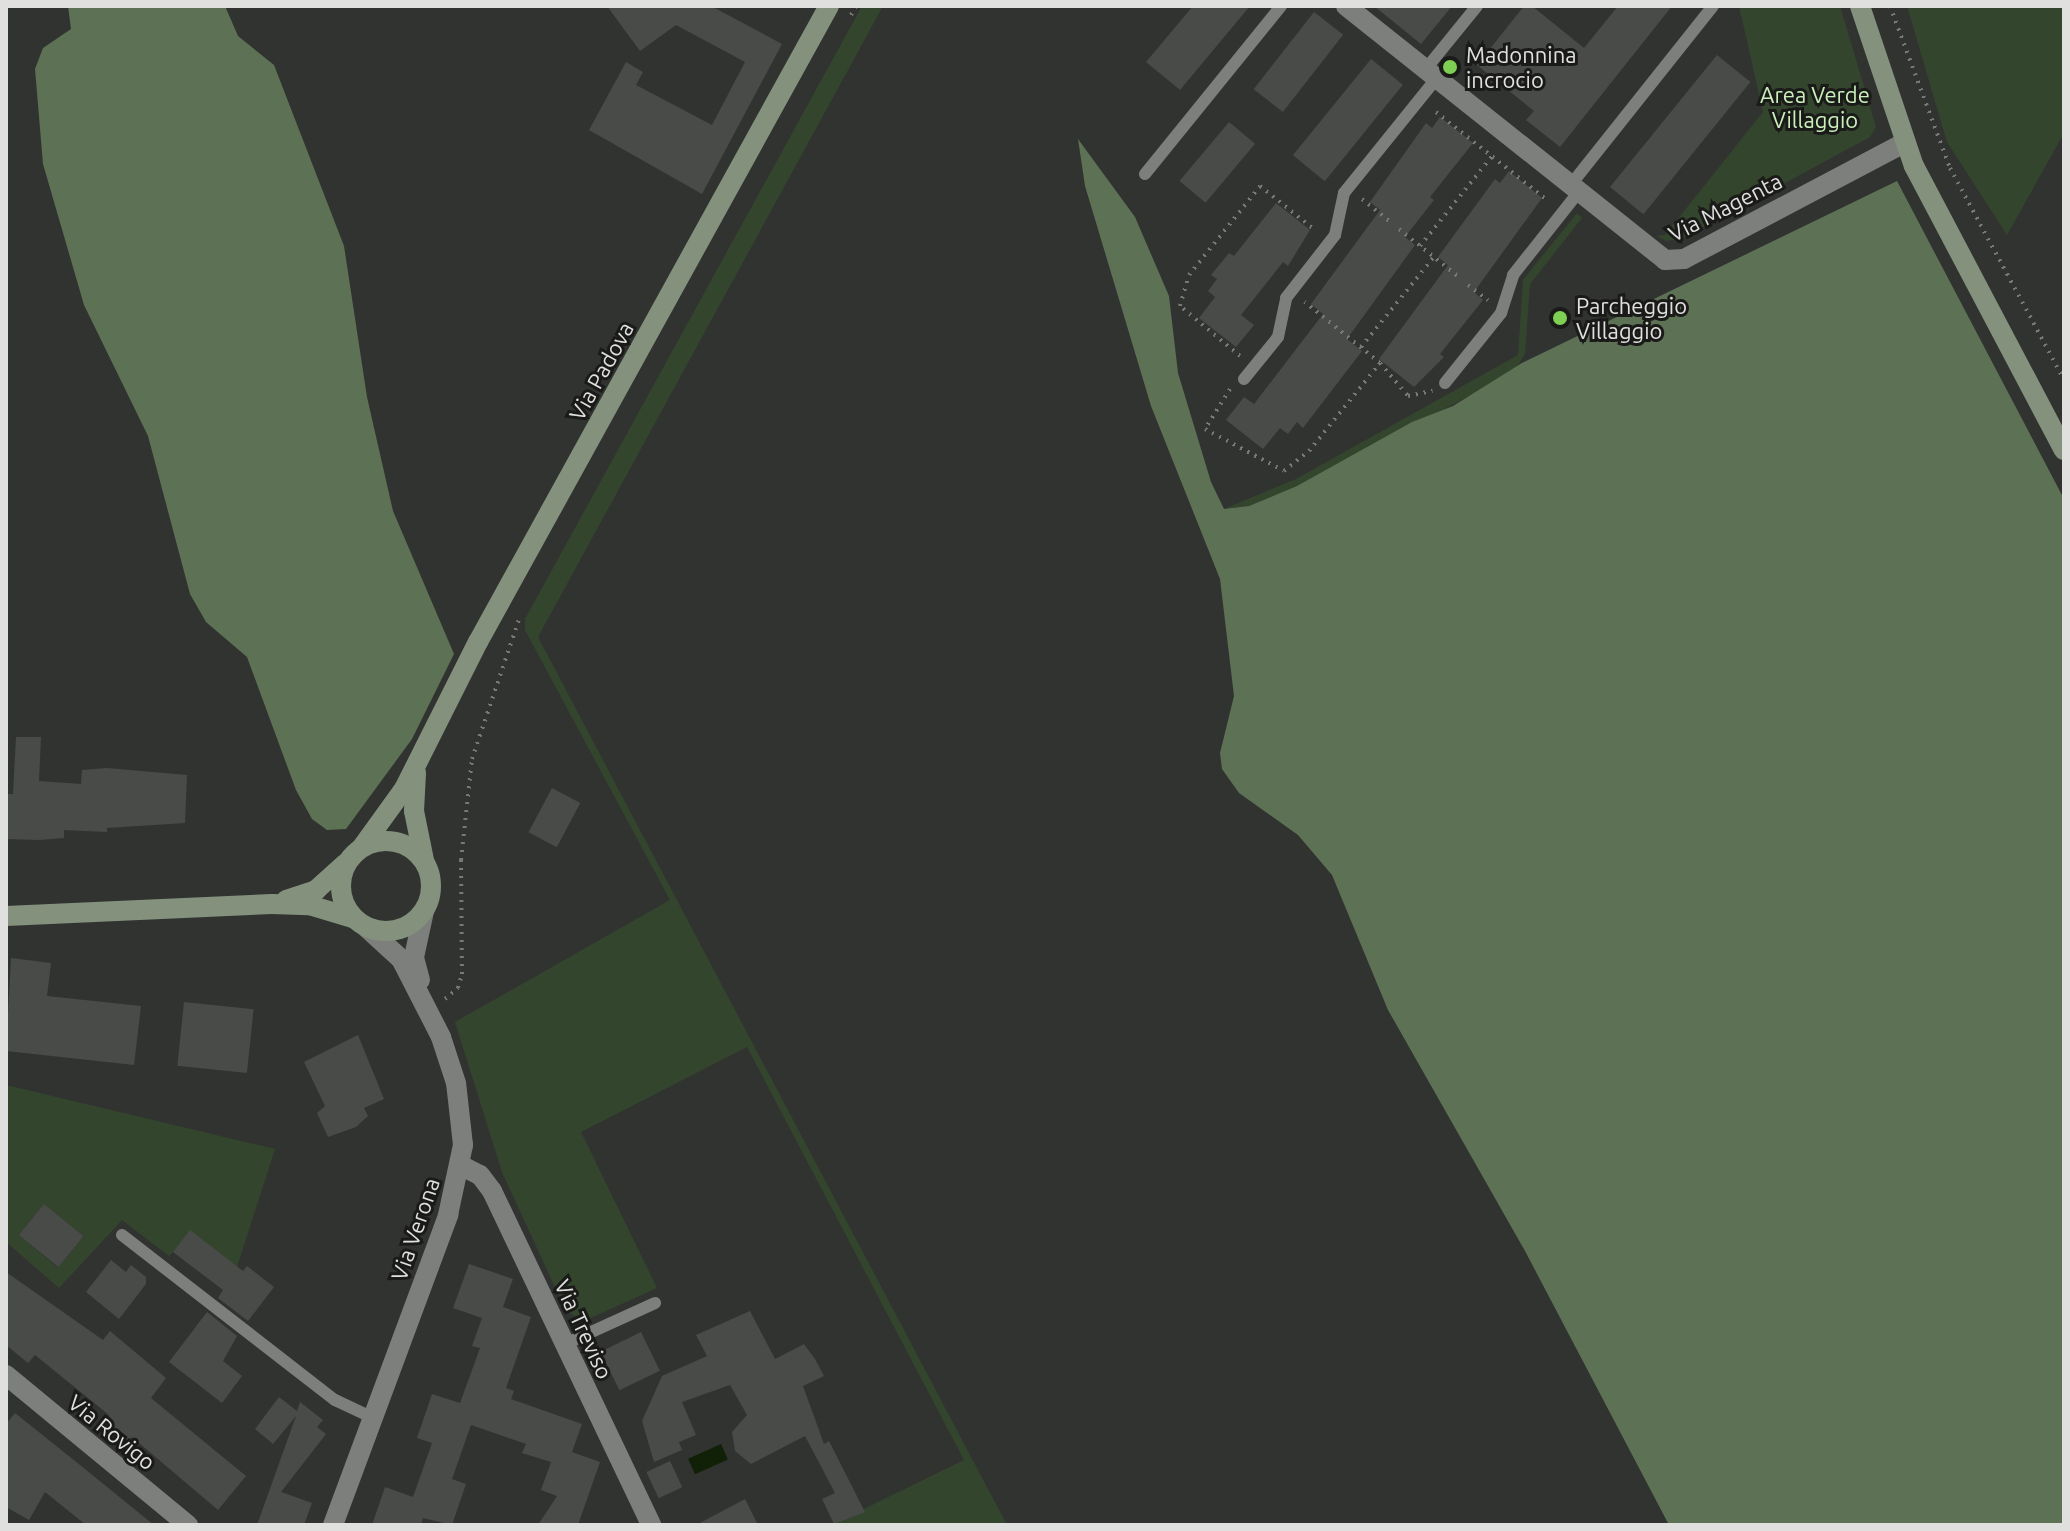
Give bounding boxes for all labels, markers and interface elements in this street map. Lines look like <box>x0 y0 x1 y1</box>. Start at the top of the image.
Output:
place label: Madonnina incrocio <box>1466 41 1577 92</box>
marker: Madonnina incrocio <box>1441 58 1459 76</box>
park label: Area Verde Villaggio <box>1760 81 1870 132</box>
street label: Via Magenta <box>1664 167 1786 247</box>
place label: Parcheggio Villaggio <box>1576 292 1687 344</box>
marker: Parcheggio Villaggio <box>1551 309 1569 327</box>
street label: Via Padova <box>563 317 639 425</box>
street label: Via Verona <box>385 1174 445 1284</box>
street label: Via Treviso <box>549 1275 619 1383</box>
street label: Via Rovigo <box>63 1389 161 1475</box>

